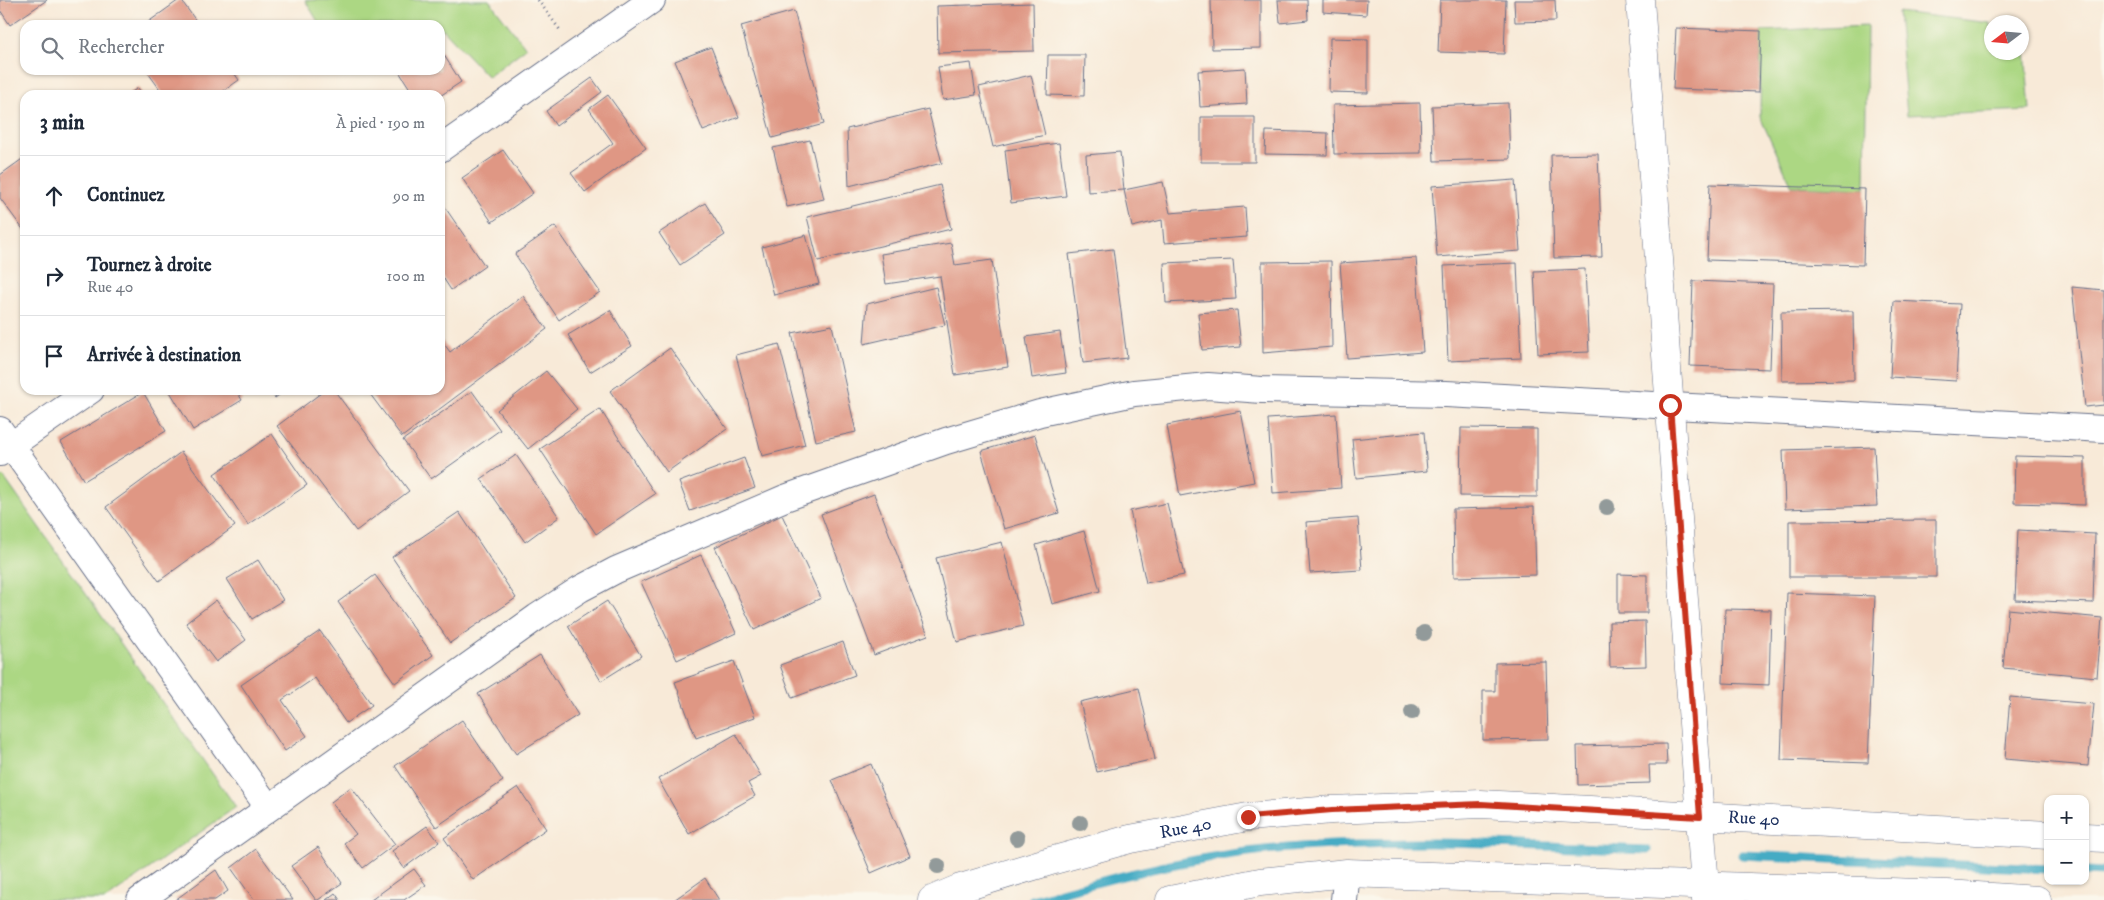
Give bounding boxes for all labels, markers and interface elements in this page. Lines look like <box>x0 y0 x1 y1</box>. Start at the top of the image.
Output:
north arrow <box>1984 15 2029 60</box>
search box <box>20 20 445 75</box>
icon: search <box>38 34 66 62</box>
text: Rechercher <box>78 36 164 59</box>
text: 3 min <box>40 110 85 136</box>
text: À pied · 190 m <box>336 113 425 133</box>
icon: ahead <box>40 182 68 210</box>
text: Continuez <box>87 184 165 207</box>
text: 90 m <box>393 186 425 206</box>
text: Tournez à droite <box>87 254 212 277</box>
icon: right <box>40 262 68 290</box>
text: 100 m <box>387 266 425 286</box>
text: Rue 40 <box>87 277 133 297</box>
icon: arrive <box>40 342 68 370</box>
text: Arrivée à destination <box>87 344 241 367</box>
route start <box>1659 394 1682 417</box>
map controls <box>2044 795 2089 885</box>
button: + <box>2044 795 2089 840</box>
route end <box>1237 806 1260 829</box>
street label: Rue 40 <box>1727 807 1780 831</box>
street label: Rue 40 <box>1158 813 1213 844</box>
button: − <box>2044 840 2089 885</box>

